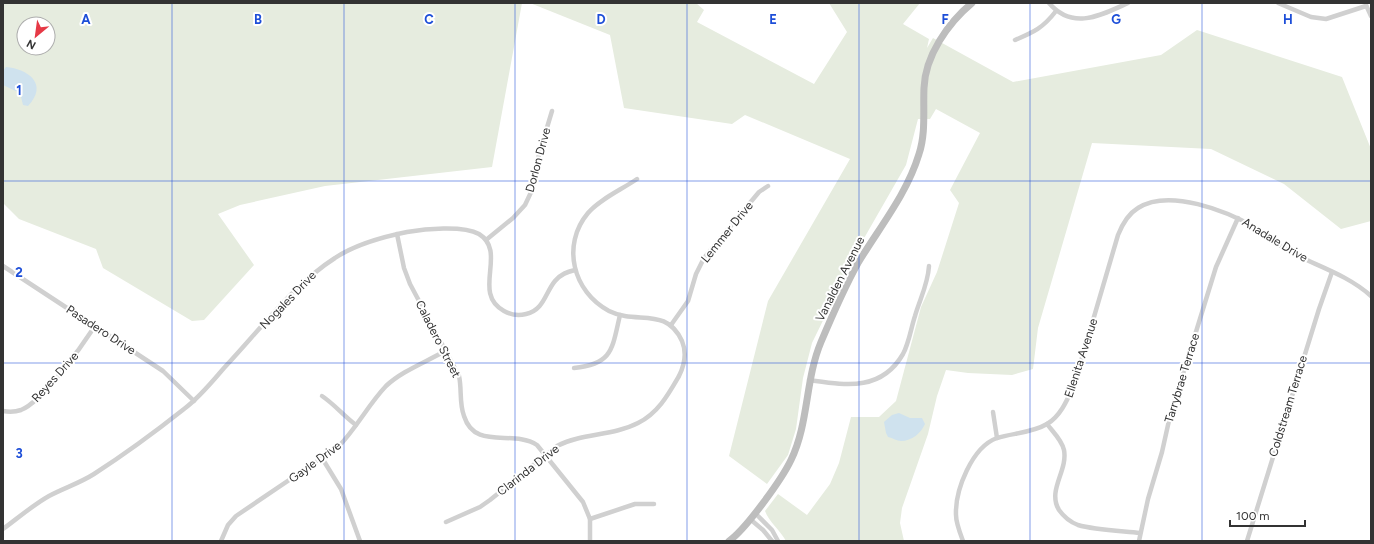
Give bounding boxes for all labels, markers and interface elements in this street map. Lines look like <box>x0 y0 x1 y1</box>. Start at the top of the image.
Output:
text: A <box>81 12 91 27</box>
text: B <box>254 12 262 27</box>
text: C <box>424 12 434 27</box>
text: D <box>596 12 606 27</box>
text: E <box>769 12 777 27</box>
text: F <box>941 12 949 27</box>
text: G <box>1111 12 1121 27</box>
text: H <box>1283 12 1293 27</box>
north arrow <box>16 16 56 56</box>
text: N <box>25 37 38 52</box>
text: 1 <box>16 83 22 98</box>
street label: Dorlon Drive <box>523 126 553 194</box>
street label: Lemmer Drive <box>698 198 756 265</box>
street label: Anadale Drive <box>1240 215 1311 265</box>
street label: Vanalden Avenue <box>813 234 868 324</box>
text: 2 <box>15 265 23 280</box>
street label: Nogales Drive <box>257 268 319 332</box>
street label: Caladero Street <box>413 298 464 380</box>
street label: Pasadero Drive <box>64 302 139 358</box>
street label: Ellenita Avenue <box>1062 316 1101 399</box>
street label: Tarrybrae Terrace <box>1162 331 1202 424</box>
street label: Reyes Drive <box>29 349 82 405</box>
street label: Coldstream Terrace <box>1266 353 1310 458</box>
street label: Gayle Drive <box>286 438 344 486</box>
street label: Clarinda Drive <box>494 441 562 499</box>
text: 3 <box>15 446 23 461</box>
scale bar <box>1230 502 1305 528</box>
text: 100 m <box>1236 509 1270 523</box>

